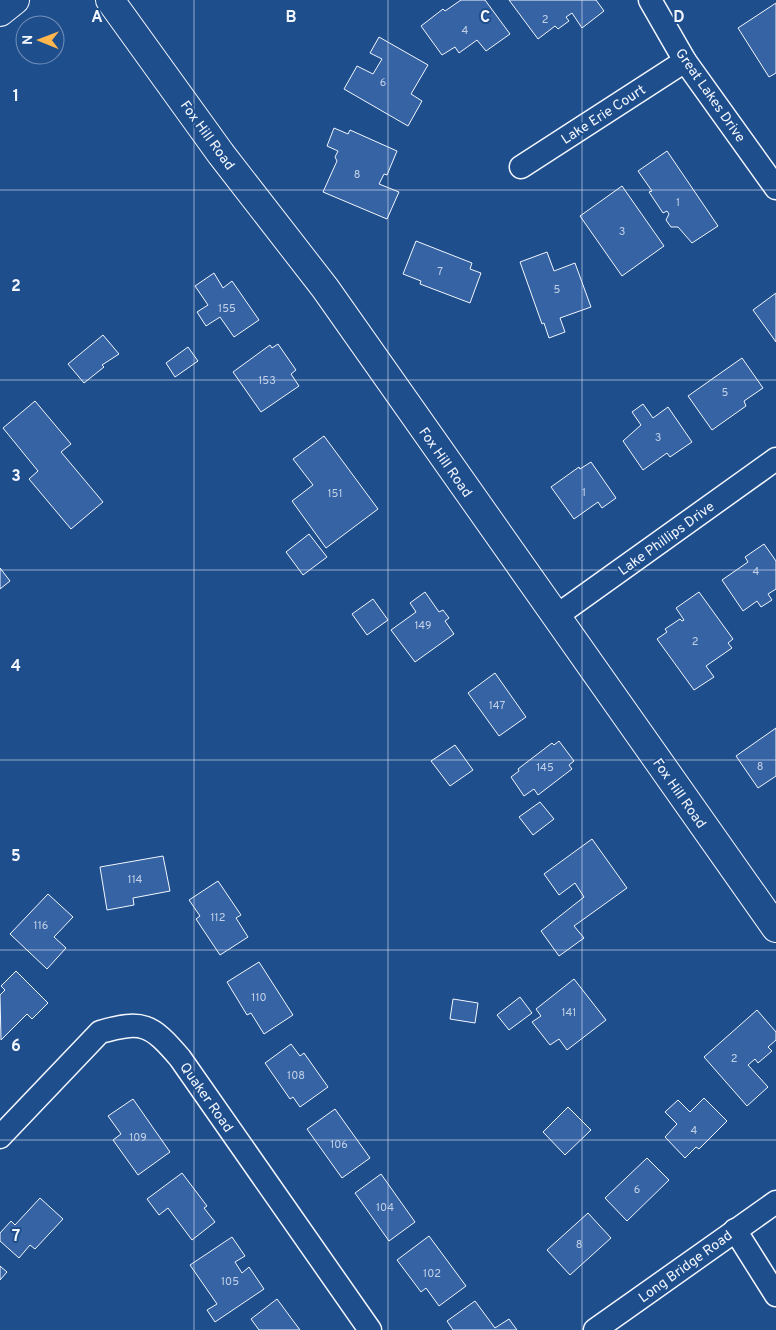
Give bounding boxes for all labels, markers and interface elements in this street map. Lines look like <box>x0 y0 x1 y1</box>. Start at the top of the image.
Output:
text: A <box>91 8 103 28</box>
text: B <box>285 8 297 28</box>
text: C <box>480 8 490 28</box>
text: D <box>673 8 685 28</box>
house number: 2 <box>542 13 548 27</box>
north arrow <box>15 15 65 65</box>
house number: 4 <box>462 24 469 38</box>
text: N <box>20 35 37 45</box>
street label: Great Lakes Drive <box>671 46 748 146</box>
house number: 6 <box>380 76 386 90</box>
street label: Lake Erie Court <box>559 82 649 149</box>
text: 1 <box>13 87 19 107</box>
street label: Fox Hill Road <box>176 98 238 174</box>
house number: 8 <box>354 168 360 182</box>
house number: 1 <box>676 196 680 210</box>
house number: 3 <box>619 225 625 239</box>
house number: 7 <box>437 265 443 279</box>
text: 2 <box>11 277 21 297</box>
house number: 5 <box>554 283 561 297</box>
house number: 155 <box>218 302 236 316</box>
house number: 153 <box>258 374 276 388</box>
house number: 5 <box>722 386 729 400</box>
street label: Fox Hill Road <box>415 425 475 501</box>
house number: 3 <box>655 431 661 445</box>
text: 3 <box>11 467 21 487</box>
house number: 1 <box>582 486 586 500</box>
house number: 151 <box>327 487 343 501</box>
street label: Lake Phillips Drive <box>615 499 718 580</box>
house number: 4 <box>753 565 760 579</box>
house number: 149 <box>414 619 432 633</box>
house number: 2 <box>692 635 698 649</box>
text: 4 <box>11 657 21 677</box>
house number: 147 <box>489 699 505 713</box>
street label: Fox Hill Road <box>649 756 709 832</box>
house number: 8 <box>757 760 763 774</box>
house number: 145 <box>536 761 554 775</box>
text: 5 <box>11 847 21 867</box>
house number: 114 <box>128 873 143 887</box>
house number: 112 <box>211 911 225 925</box>
house number: 116 <box>34 919 48 933</box>
house number: 110 <box>251 991 267 1005</box>
house number: 141 <box>562 1006 576 1020</box>
text: 6 <box>11 1037 21 1057</box>
house number: 2 <box>731 1052 737 1066</box>
street label: Quaker Road <box>175 1060 236 1136</box>
house number: 108 <box>287 1069 305 1083</box>
house number: 4 <box>691 1124 698 1138</box>
house number: 109 <box>129 1131 147 1145</box>
house number: 106 <box>330 1138 348 1152</box>
house number: 6 <box>634 1183 640 1197</box>
house number: 104 <box>376 1201 394 1215</box>
text: 7 <box>12 1227 20 1247</box>
street label: Long Bridge Road <box>636 1227 736 1307</box>
house number: 8 <box>576 1238 582 1252</box>
house number: 102 <box>423 1267 441 1281</box>
house number: 105 <box>221 1275 239 1289</box>

